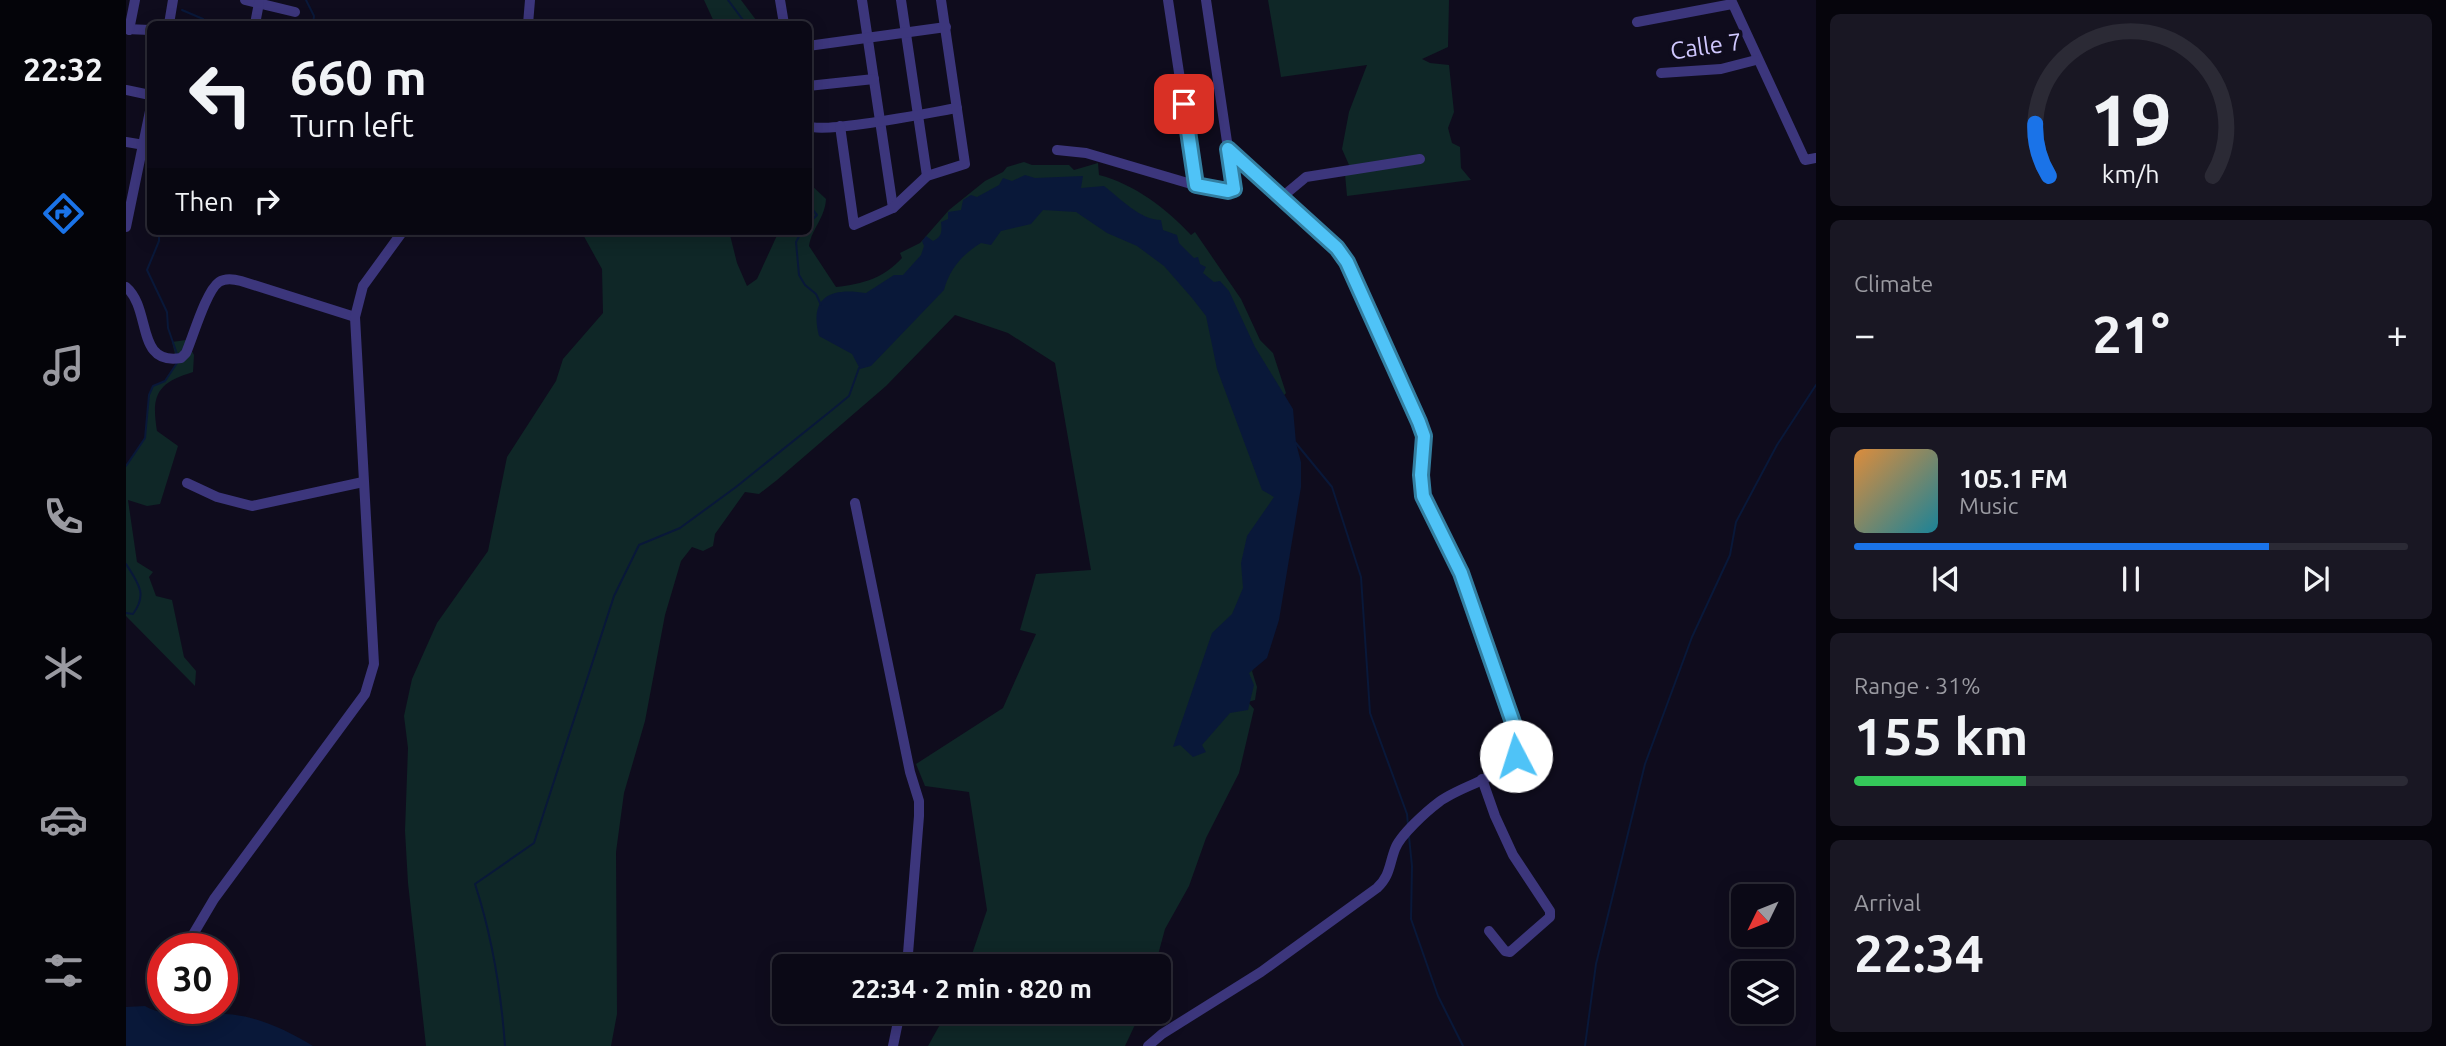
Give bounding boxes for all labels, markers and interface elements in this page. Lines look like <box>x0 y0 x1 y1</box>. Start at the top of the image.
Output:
street label: Calle 7 <box>1669 28 1743 64</box>
icon: left <box>175 49 266 140</box>
text: 660 m <box>290 49 427 104</box>
text: 22:32 <box>23 51 103 87</box>
pin <box>1154 74 1214 134</box>
text: 19 <box>2090 79 2172 161</box>
icon: arrive <box>1165 85 1203 123</box>
text: Turn left <box>290 107 414 143</box>
text: km/h <box>2102 160 2160 188</box>
icon: right <box>248 182 286 220</box>
text: Then <box>175 187 234 216</box>
icon: directions <box>39 189 88 238</box>
text: Climate <box>1854 271 1933 296</box>
text: 21° <box>2092 305 2170 363</box>
text: − <box>1854 313 1875 355</box>
text: + <box>2387 313 2408 355</box>
icon: music <box>39 341 88 390</box>
text: 105.1 FM <box>1959 464 2068 493</box>
icon: phone <box>39 492 88 541</box>
text: Music <box>1959 493 2018 518</box>
icon: previous <box>1927 560 1965 598</box>
icon: pause <box>2112 560 2150 598</box>
icon: next <box>2297 560 2335 598</box>
icon: climate <box>39 643 88 692</box>
text: Range · 31% <box>1854 673 1981 698</box>
text: 155 km <box>1854 707 2028 765</box>
position arrow <box>1479 719 1553 793</box>
icon: car <box>39 795 88 844</box>
north arrow <box>1731 884 1794 947</box>
map controls <box>1731 884 1794 1024</box>
text: Arrival <box>1854 890 1921 915</box>
text: 22:34 <box>1854 924 1984 982</box>
speed limit sign: 30 <box>147 933 238 1024</box>
icon: filters <box>39 946 88 995</box>
button: layers <box>1731 961 1794 1024</box>
text: 22:34 · 2 min · 820 m <box>851 974 1092 1003</box>

